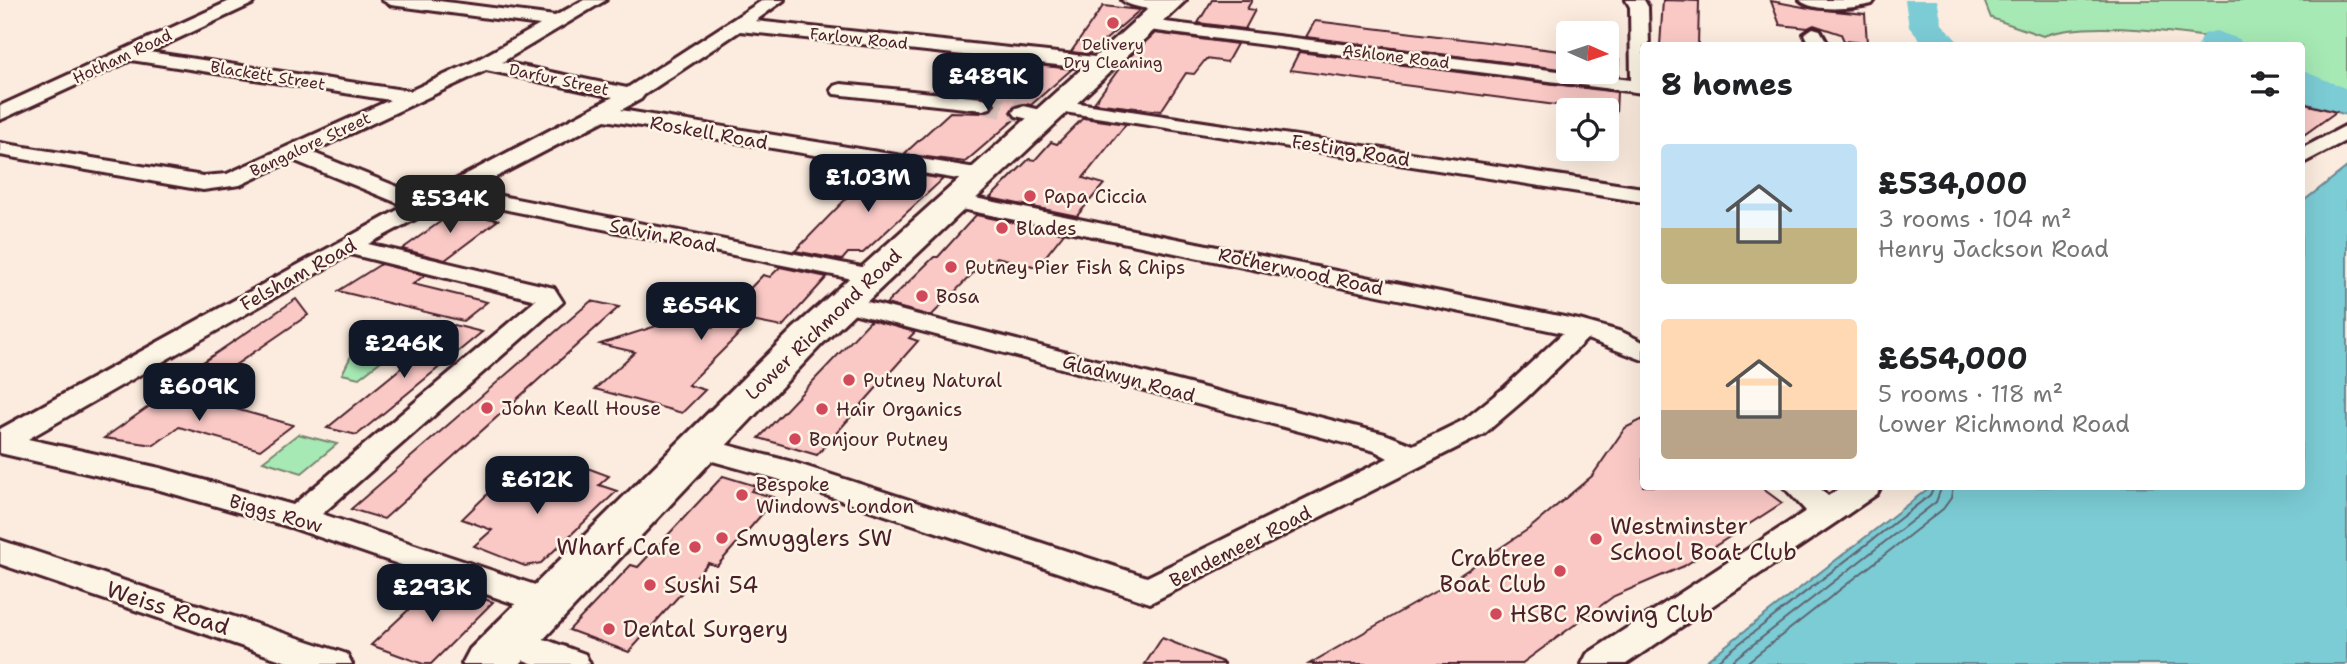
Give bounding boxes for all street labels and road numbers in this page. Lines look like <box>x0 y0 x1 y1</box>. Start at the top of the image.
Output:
street label: Farlow Road <box>809 23 909 54</box>
street label: Hotham Road <box>69 24 175 89</box>
street label: Ashlone Road <box>1341 40 1451 73</box>
street label: Blackett Street <box>209 56 327 95</box>
street label: Darfur Street <box>507 59 611 100</box>
street label: Bangalore Street <box>246 107 374 182</box>
street label: Roskell Road <box>648 110 770 155</box>
street label: Festing Road <box>1290 129 1412 172</box>
street label: Salvin Road <box>607 213 719 258</box>
street label: Felsham Road <box>236 232 361 317</box>
street label: Rotherwood Road <box>1216 242 1386 301</box>
street label: Lower Richmond Road <box>740 243 907 406</box>
street label: Gladwyn Road <box>1060 349 1198 408</box>
street label: Biggs Row <box>226 488 325 539</box>
street label: Bendemeer Road <box>1165 500 1315 593</box>
street label: Weiss Road <box>103 574 233 642</box>

